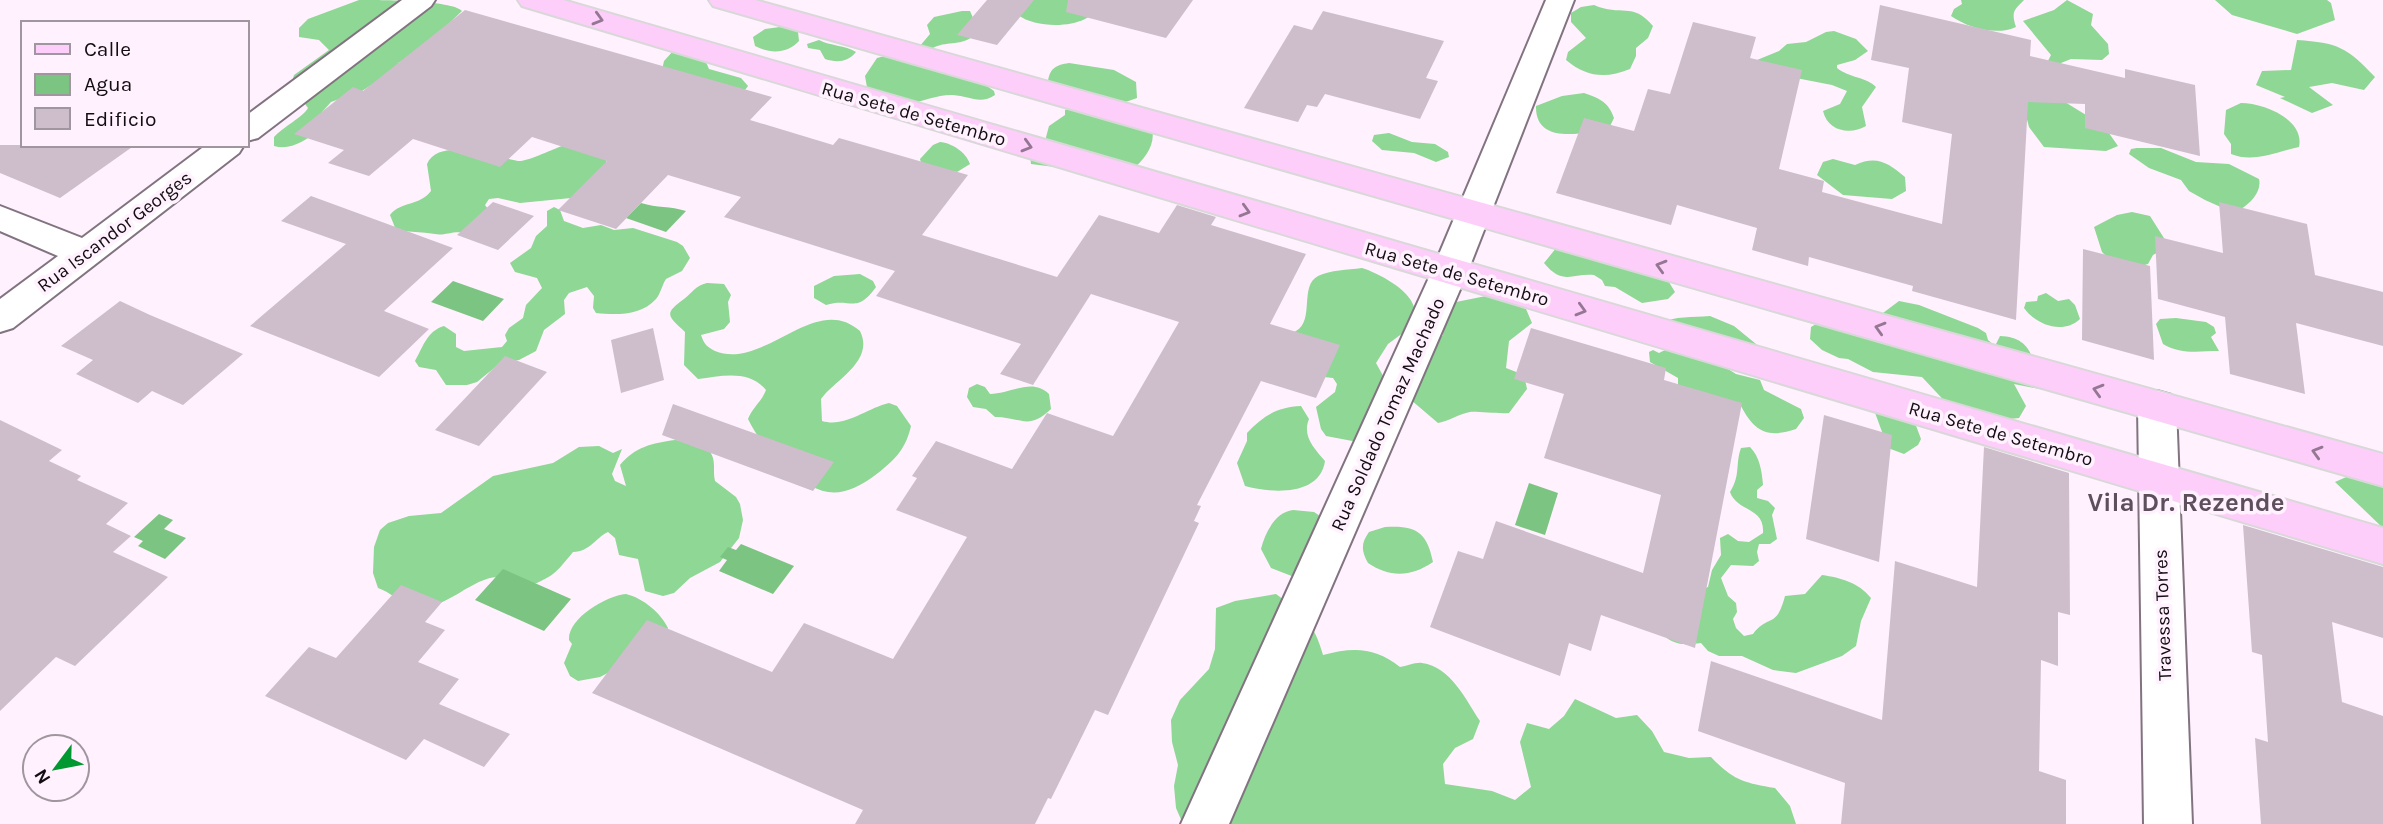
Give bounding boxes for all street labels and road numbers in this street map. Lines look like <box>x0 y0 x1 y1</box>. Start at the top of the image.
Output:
street label: Rua Sete de Setembro <box>819 77 1008 151</box>
street label: Rua Iscandor Georges <box>33 167 196 297</box>
street label: Rua Sete de Setembro <box>1362 237 1551 311</box>
street label: Rua Soldado Tomaz Machado <box>1326 294 1449 535</box>
street label: Rua Sete de Setembro <box>1906 397 2095 471</box>
street label: Travessa Torres <box>2150 549 2176 681</box>

